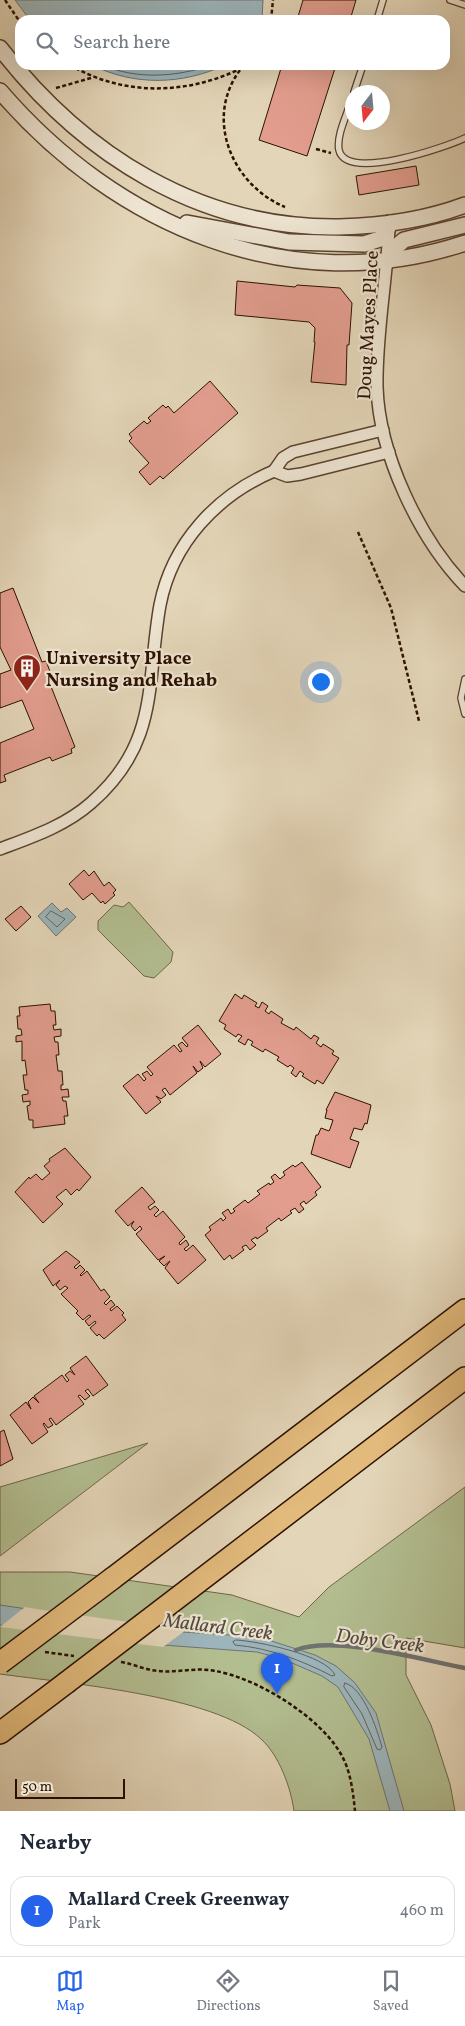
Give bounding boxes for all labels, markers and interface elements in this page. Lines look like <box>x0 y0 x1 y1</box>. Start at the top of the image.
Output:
search box <box>15 15 450 70</box>
icon: search <box>33 29 61 57</box>
text: Search here <box>73 30 170 56</box>
north arrow <box>345 85 390 130</box>
street label: Doug Mayes Place <box>352 250 386 400</box>
place label: University Place Nursing and Rehab <box>46 646 217 694</box>
building icon: University Place Nursing and Rehab <box>12 653 42 692</box>
your location <box>308 669 334 695</box>
water label: Mallard Creek <box>161 1607 274 1649</box>
water label: Doby Creek <box>334 1623 426 1661</box>
pin: 1 <box>261 1653 293 1694</box>
scale bar <box>15 1776 125 1799</box>
text: 50 m <box>22 1778 52 1797</box>
text: Nearby <box>20 1829 91 1858</box>
text: Mallard Creek Greenway <box>68 1887 289 1913</box>
text: 1 <box>34 1900 40 1922</box>
text: 460 m <box>400 1900 444 1922</box>
text: Park <box>68 1913 101 1935</box>
tab: Map <box>56 1967 84 2016</box>
tab: Directions <box>196 1967 261 2016</box>
tab: Saved <box>373 1967 409 2016</box>

